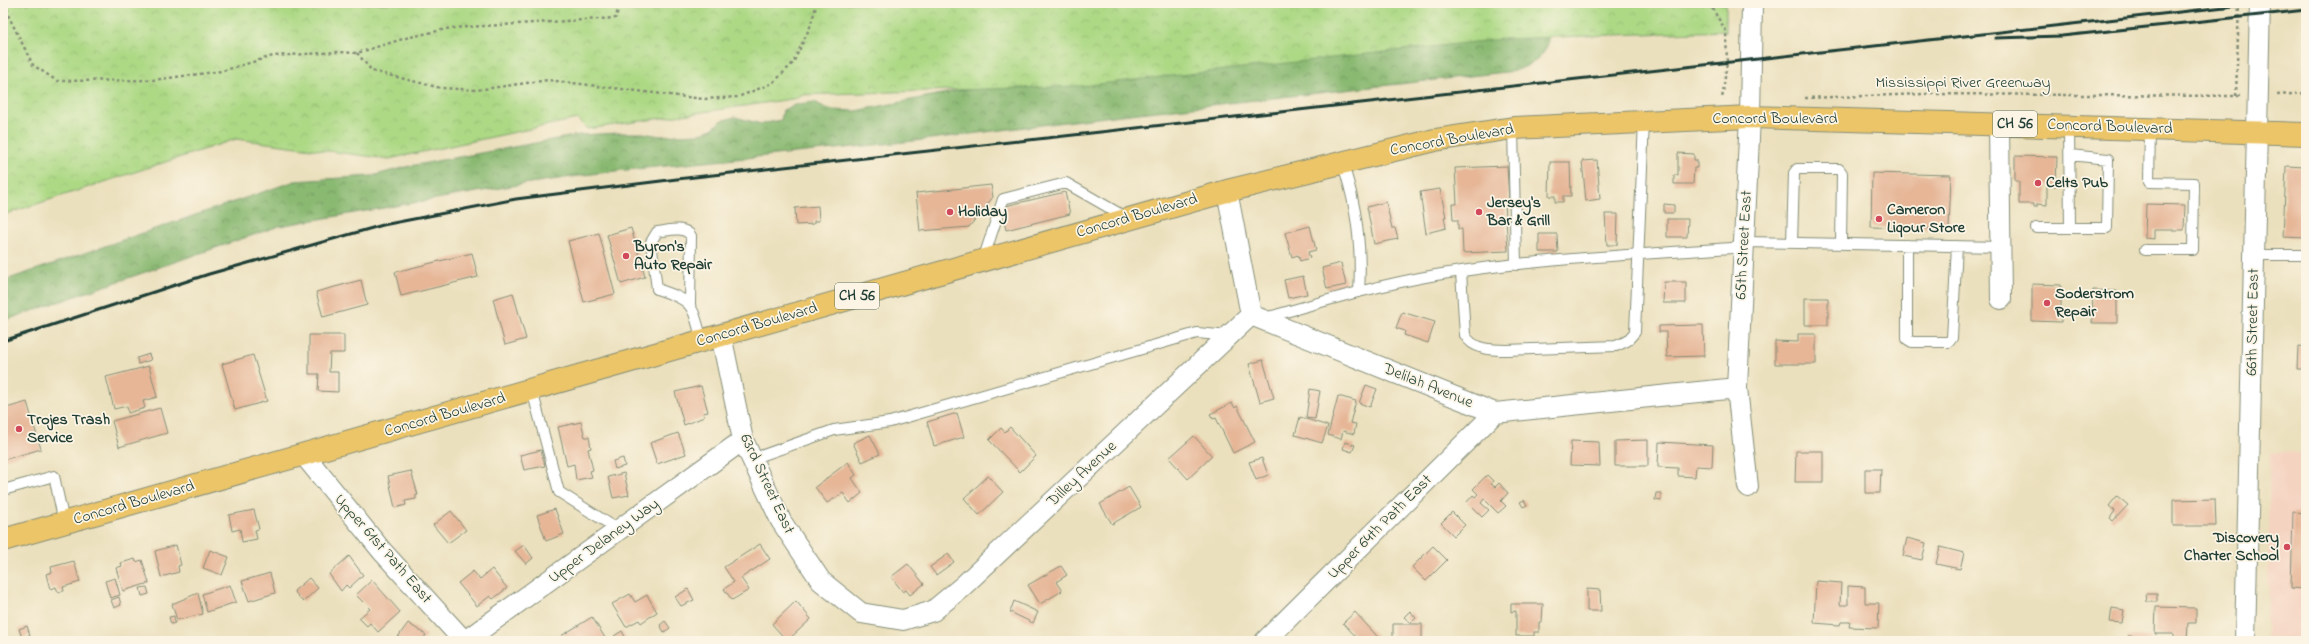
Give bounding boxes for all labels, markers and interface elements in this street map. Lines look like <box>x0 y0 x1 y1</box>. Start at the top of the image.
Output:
street label: Mississippi River Greenway <box>1876 71 2051 95</box>
street label: Concord Boulevard <box>1712 107 1838 131</box>
road number: CH 56 <box>1993 111 2037 137</box>
street label: Concord Boulevard <box>2047 113 2173 141</box>
street label: Concord Boulevard <box>1388 117 1516 163</box>
place label: Celts Pub <box>2046 171 2109 195</box>
marker: Celts Pub <box>2033 178 2043 188</box>
street label: Concord Boulevard <box>1074 187 1200 245</box>
street label: 65th Street East <box>1729 189 1759 300</box>
place label: Jersey's Bar & Grill <box>1486 191 1550 233</box>
place label: Cameron Liqour Store <box>1887 198 1966 240</box>
place label: Holiday <box>958 200 1007 225</box>
marker: Holiday <box>945 207 955 217</box>
marker: Jersey's Bar & Grill <box>1474 207 1484 217</box>
marker: Cameron Liqour Store <box>1874 214 1884 224</box>
place label: Byron's Auto Repair <box>633 235 713 277</box>
marker: Byron's Auto Repair <box>621 251 631 261</box>
street label: 66th Street East <box>2240 268 2266 376</box>
place label: Soderstrom Repair <box>2054 282 2135 324</box>
road number: CH 56 <box>835 283 879 309</box>
street label: Concord Boulevard <box>694 296 820 354</box>
marker: Soderstrom Repair <box>2042 298 2052 308</box>
street label: Delilah Avenue <box>1378 357 1477 415</box>
street label: Concord Boulevard <box>382 386 508 444</box>
place label: Trojes Trash Service <box>27 408 111 450</box>
marker: Trojes Trash Service <box>14 424 24 434</box>
street label: 63rd Street East <box>733 430 801 538</box>
street label: Dilley Avenue <box>1041 435 1123 513</box>
street label: Upper 64th Path East <box>1322 469 1438 585</box>
street label: Concord Boulevard <box>71 474 197 532</box>
street label: Upper 61st Path East <box>328 489 438 610</box>
street label: Upper Delaney Way <box>544 493 664 589</box>
place label: Discovery Charter School <box>2184 526 2279 568</box>
marker: Discovery Charter School <box>2282 542 2292 552</box>

